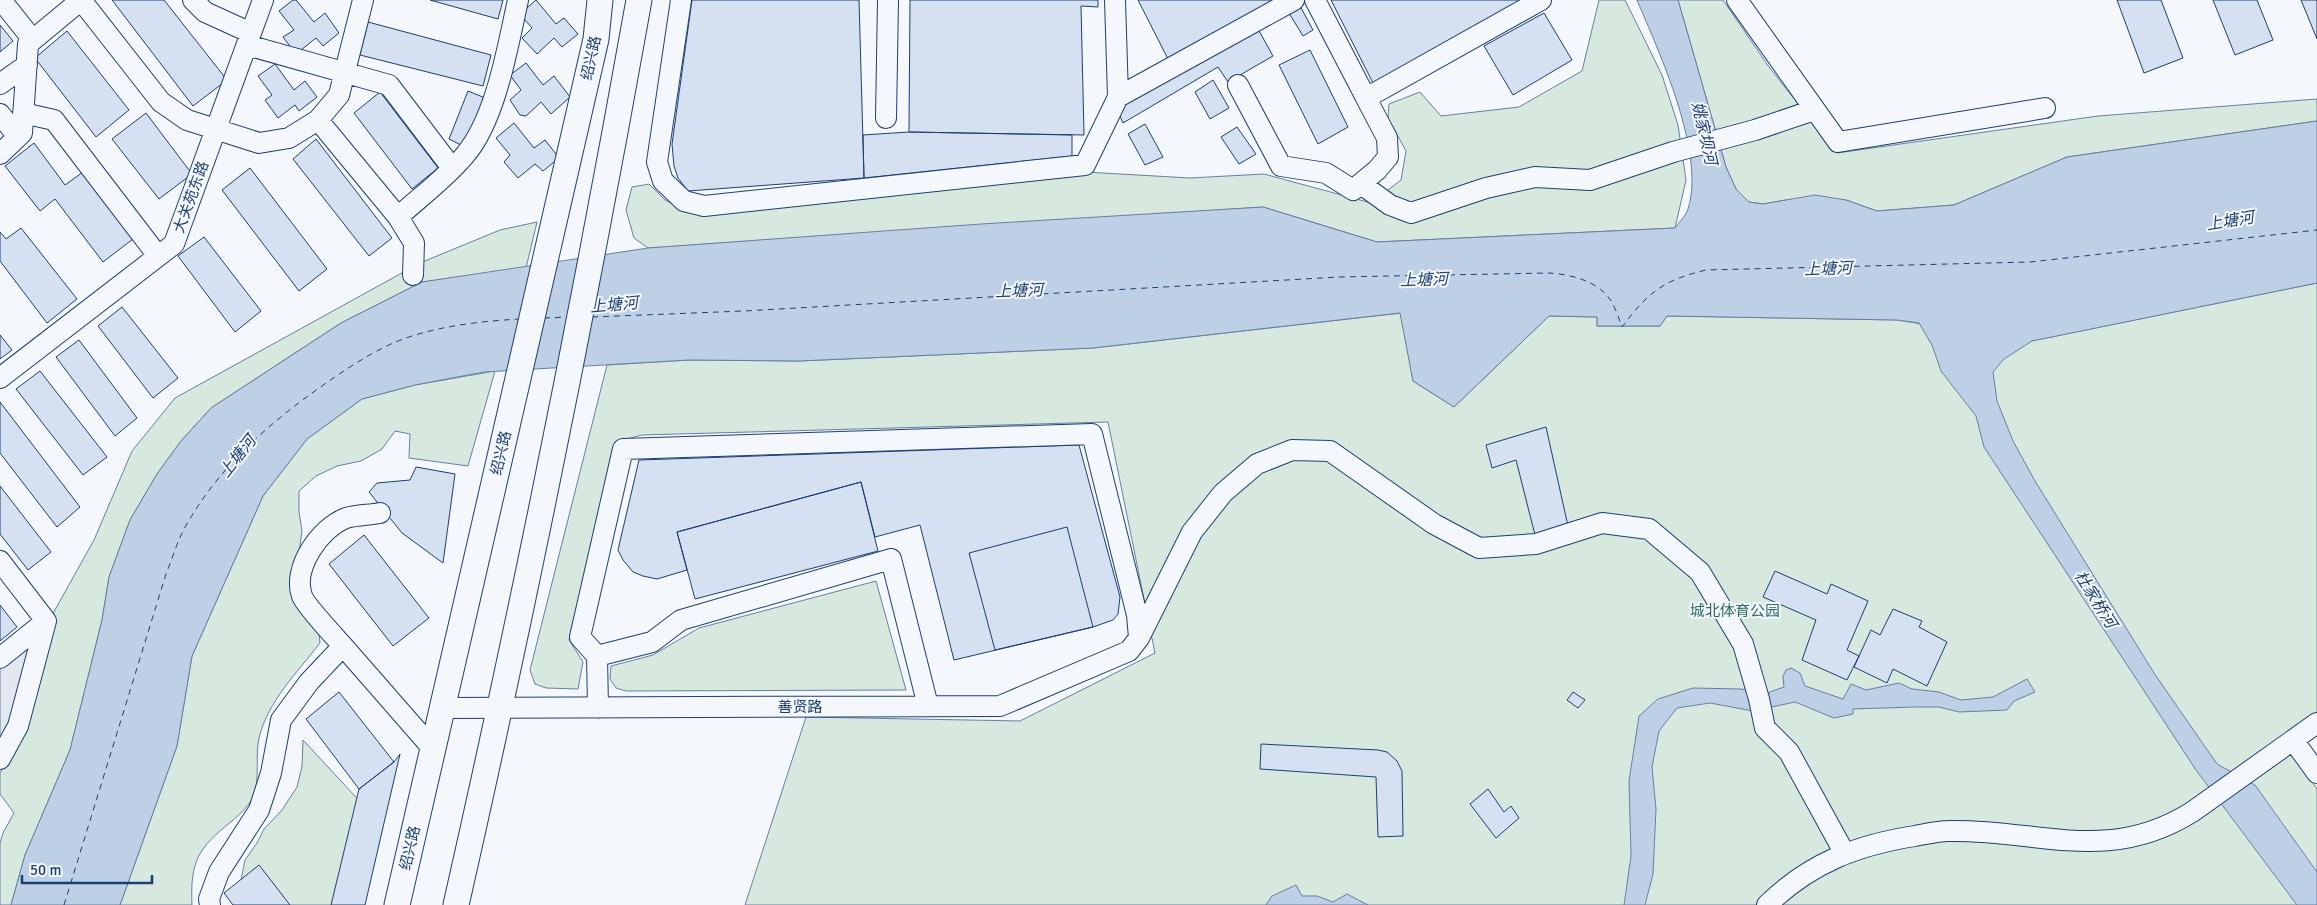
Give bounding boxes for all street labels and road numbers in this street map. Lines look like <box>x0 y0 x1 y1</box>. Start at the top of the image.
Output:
street label: 绍兴路 <box>578 34 604 82</box>
street label: 大关苑东路 <box>170 159 212 235</box>
street label: 绍兴路 <box>487 429 515 477</box>
street label: 善贤路 <box>777 698 823 716</box>
street label: 绍兴路 <box>396 824 424 872</box>

